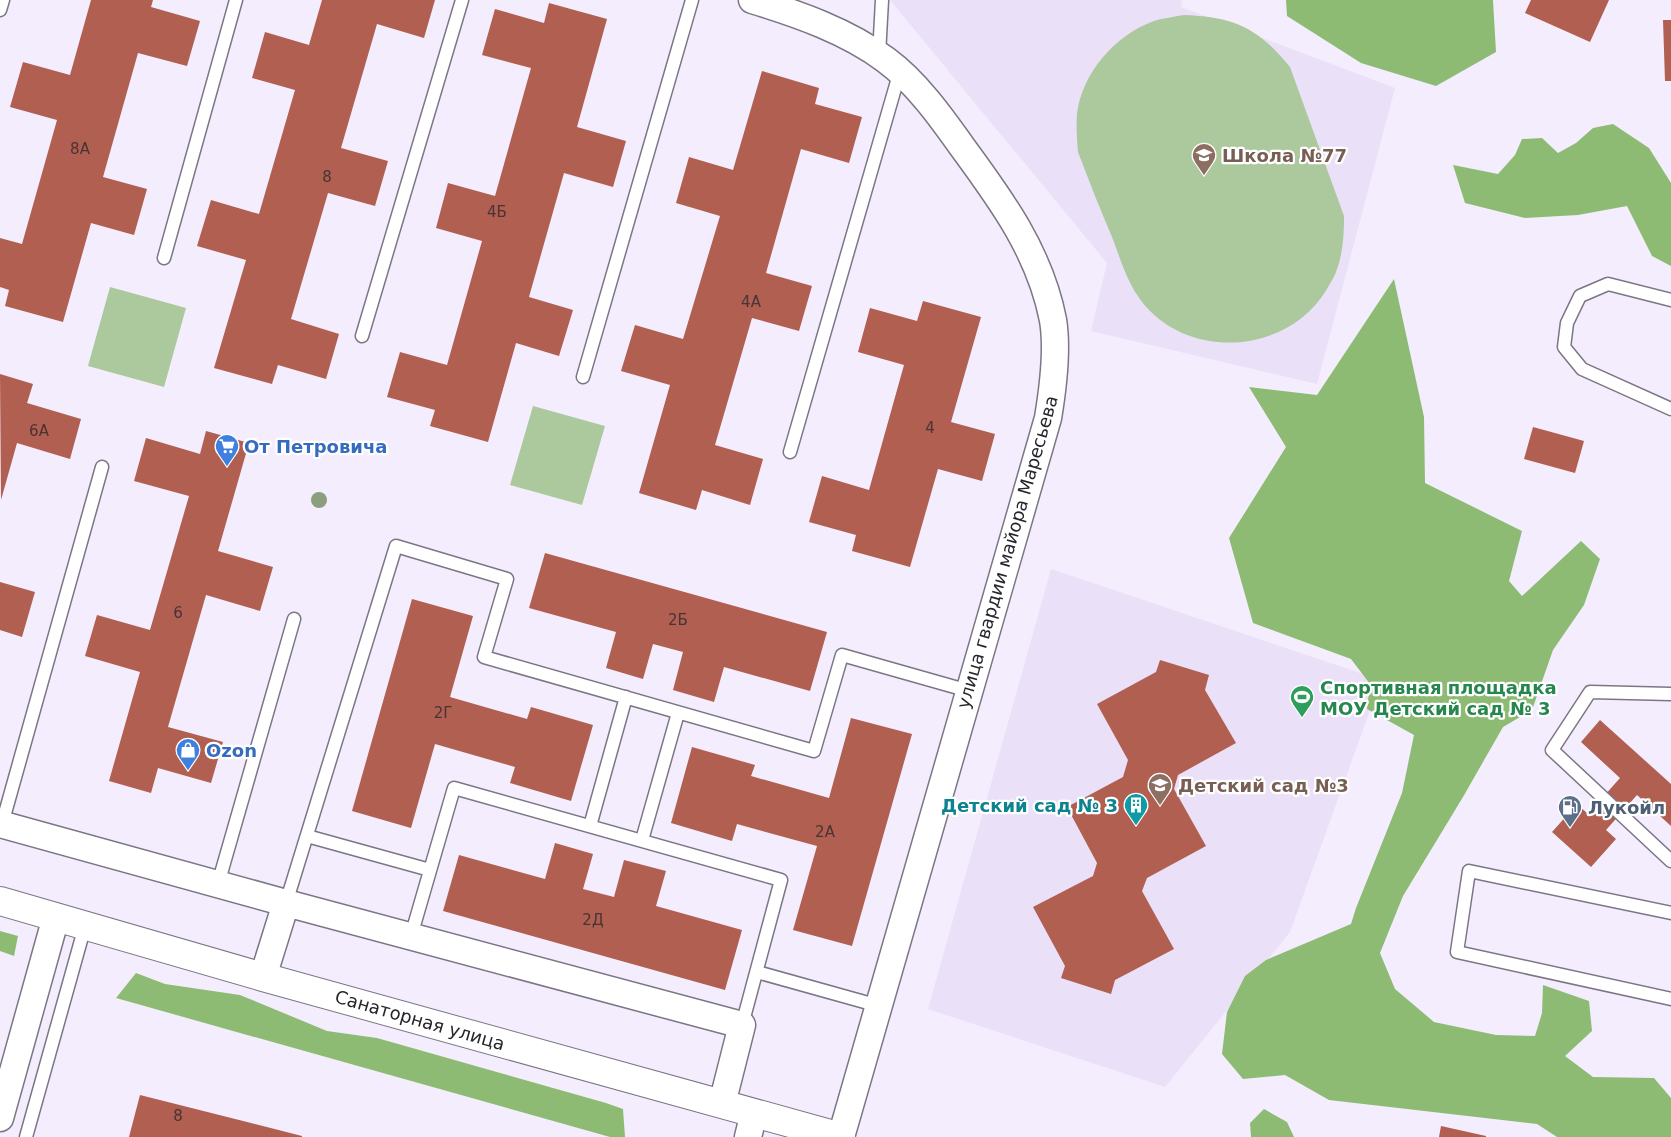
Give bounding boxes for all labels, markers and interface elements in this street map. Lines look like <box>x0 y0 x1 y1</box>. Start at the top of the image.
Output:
house number: 8А <box>70 140 91 158</box>
school or university icon: Школа №77 <box>1191 142 1217 176</box>
place label: Школа №77 <box>1222 145 1347 166</box>
house number: 8 <box>322 168 332 186</box>
house number: 4Б <box>487 203 507 221</box>
house number: 4А <box>741 293 762 311</box>
street label: улица гвардии майора Маресьева <box>952 393 1062 711</box>
house number: 4 <box>925 419 935 437</box>
house number: 6А <box>29 422 50 440</box>
supermarket icon: От Петровича <box>214 433 240 467</box>
place label: От Петровича <box>244 436 387 457</box>
house number: 6 <box>173 604 183 622</box>
house number: 2Б <box>668 611 688 629</box>
place label: Спортивная площадка МОУ Детский сад № 3 <box>1320 677 1557 719</box>
sports icon: Спортивная площадка МОУ Детский сад № 3 <box>1289 684 1315 718</box>
house number: 2Г <box>434 704 452 722</box>
shop icon: Ozon <box>175 737 201 771</box>
place label: Ozon <box>206 740 257 761</box>
school or university icon: Детский сад №3 <box>1147 772 1173 806</box>
place label: Детский сад №3 <box>1178 775 1349 796</box>
building icon: Детский сад № 3 <box>1123 792 1149 826</box>
fuel station icon: Лукойл <box>1557 794 1583 828</box>
place label: Детский сад № 3 <box>941 795 1118 816</box>
place label: Лукойл <box>1588 797 1665 818</box>
house number: 2А <box>815 823 836 841</box>
house number: 2Д <box>582 911 604 929</box>
street label: Санаторная улица <box>333 986 507 1054</box>
house number: 8 <box>173 1107 183 1125</box>

